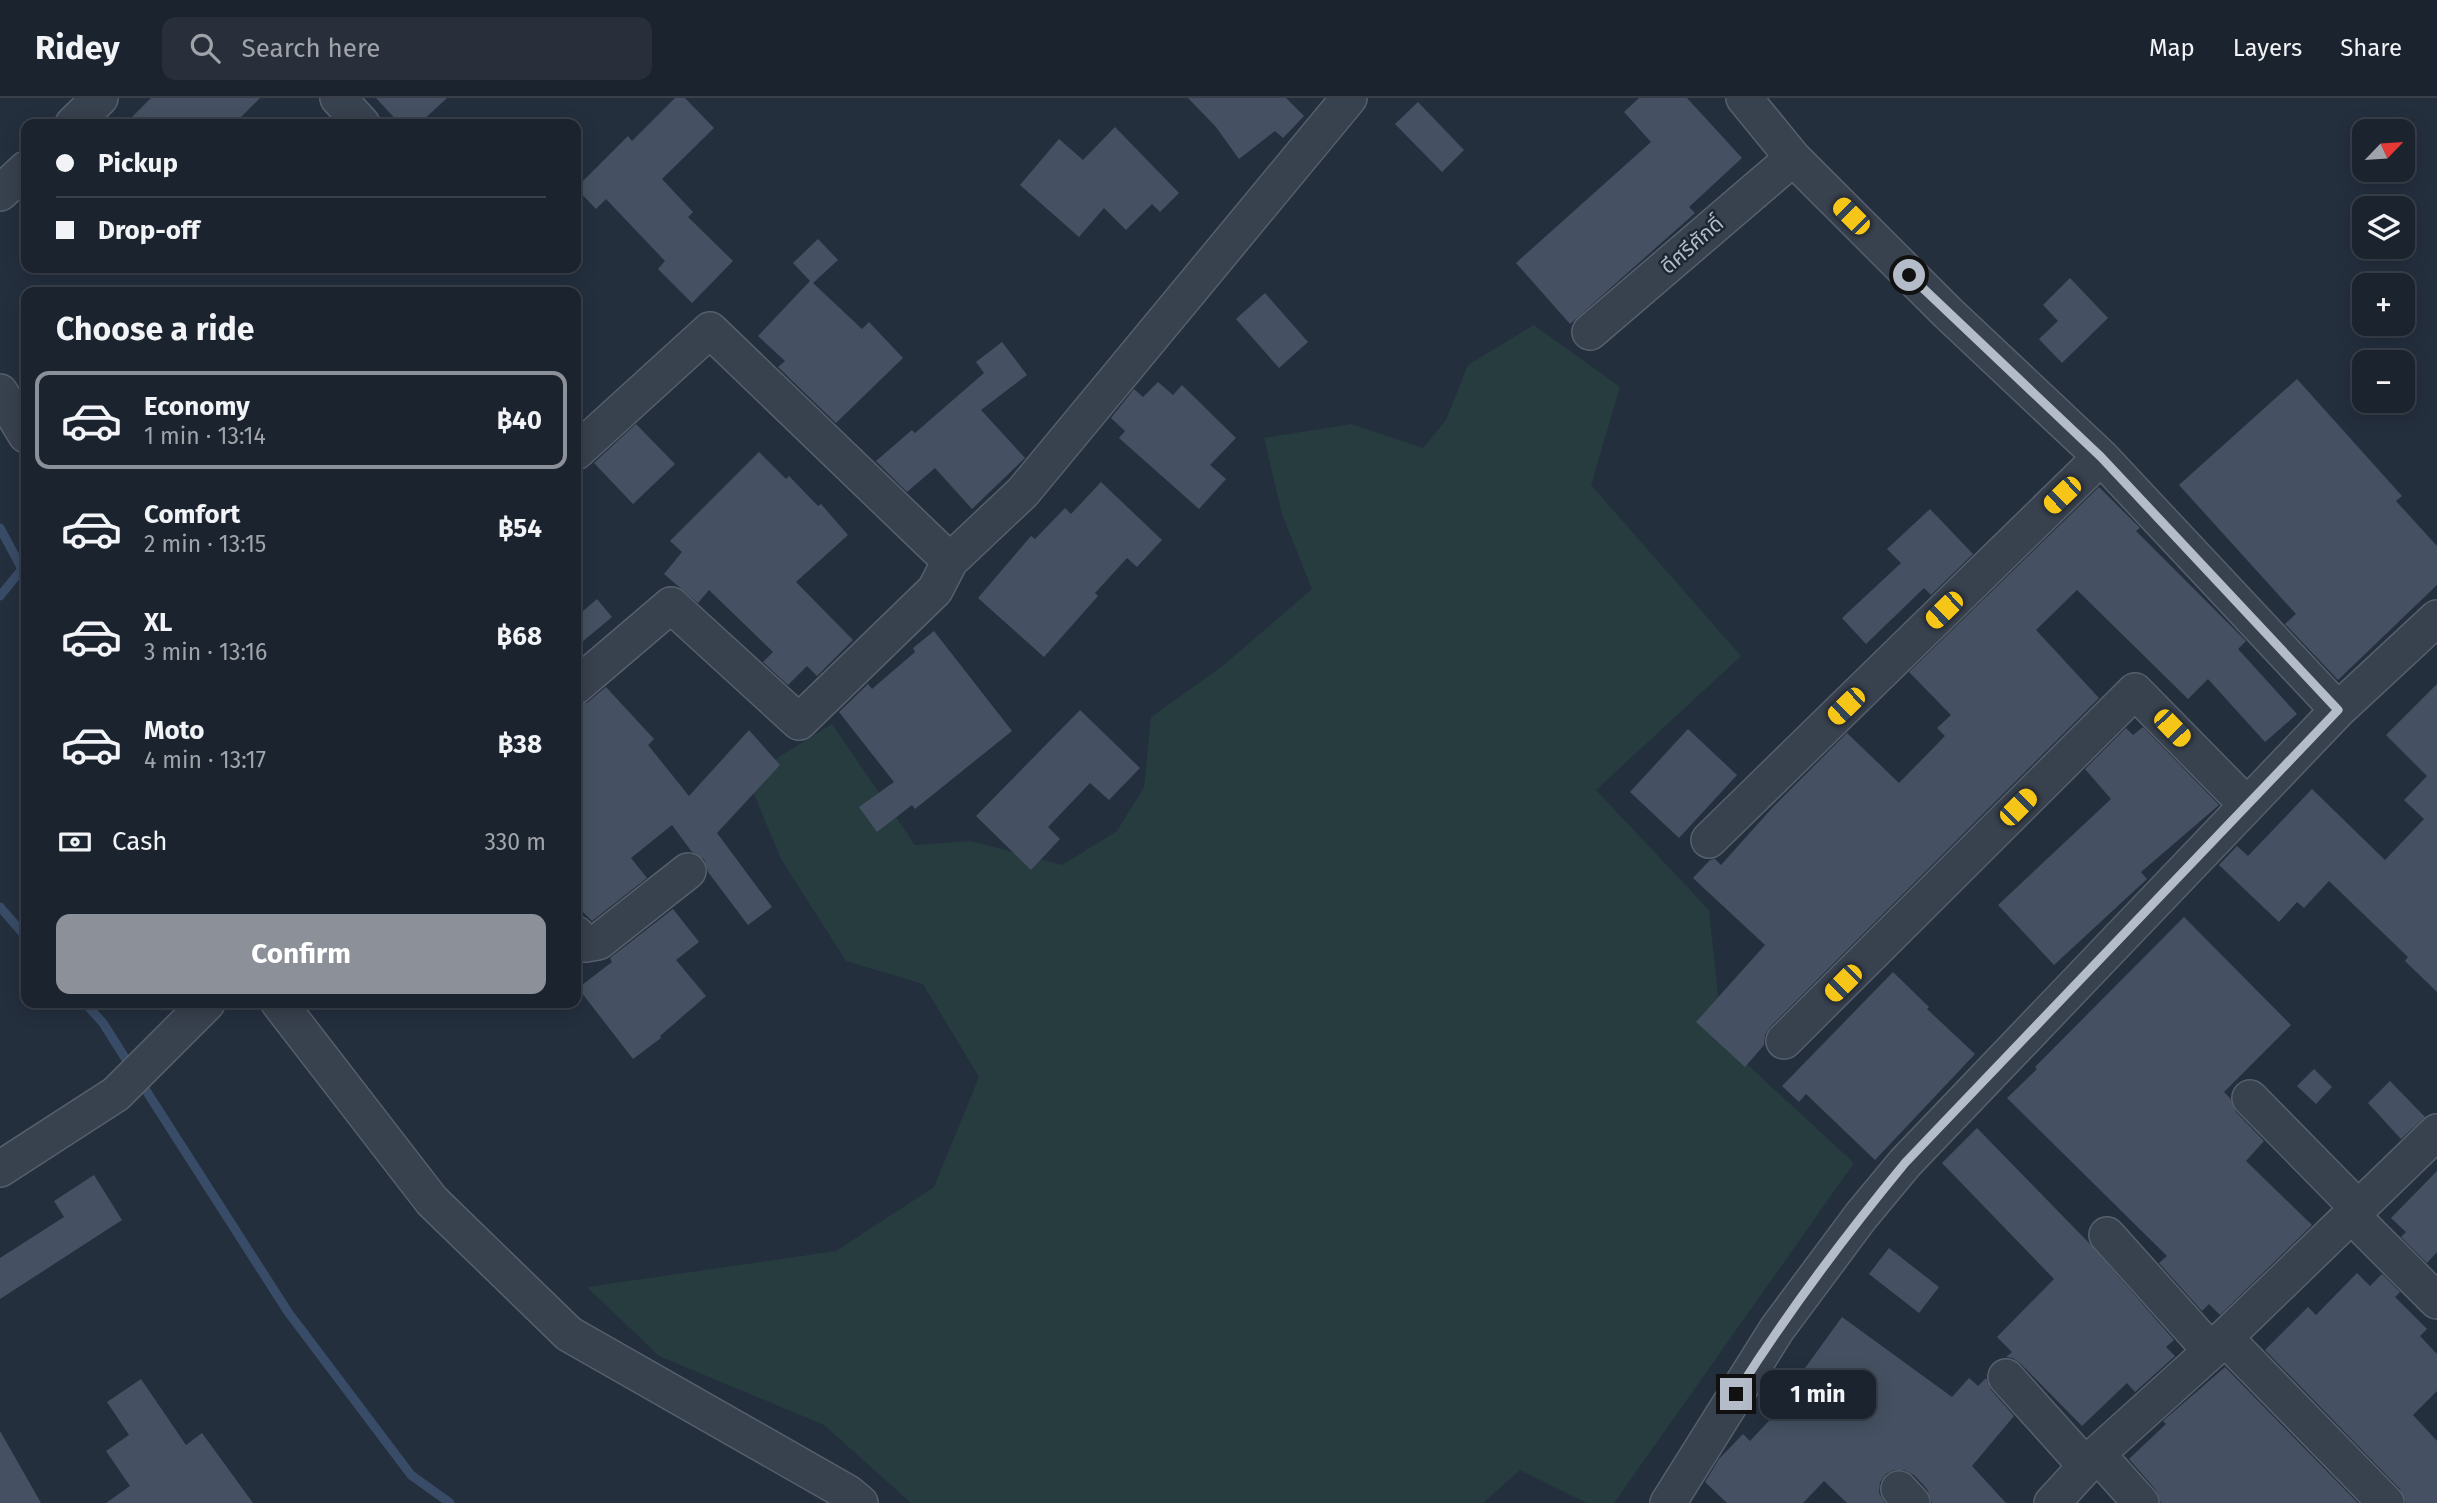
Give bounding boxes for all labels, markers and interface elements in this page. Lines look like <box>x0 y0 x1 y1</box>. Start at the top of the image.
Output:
search box <box>162 17 652 80</box>
text: Ridey <box>35 28 120 68</box>
icon: search <box>186 29 224 67</box>
text: Search here <box>242 33 380 64</box>
text: Map <box>2149 34 2195 62</box>
text: Layers <box>2233 34 2302 62</box>
text: Share <box>2340 34 2402 62</box>
north arrow <box>2352 119 2415 182</box>
map controls <box>2352 119 2415 413</box>
text: Pickup <box>98 148 178 179</box>
car <box>1829 194 1874 238</box>
button: layers <box>2352 196 2415 259</box>
street label: ดีศรีศักดิ์ <box>1655 211 1729 279</box>
text: Drop-off <box>98 215 200 246</box>
route start <box>1893 259 1925 291</box>
button: + <box>2352 273 2415 336</box>
text: Choose a ride <box>56 310 254 348</box>
button: − <box>2352 350 2415 413</box>
icon: car <box>60 389 123 452</box>
text: Economy <box>144 391 250 422</box>
text: ฿40 <box>497 405 542 436</box>
text: 1 min · 13:14 <box>144 422 266 450</box>
car <box>2040 473 2085 517</box>
icon: car <box>60 497 123 560</box>
text: Comfort <box>144 499 240 530</box>
text: ฿54 <box>498 513 542 544</box>
text: 2 min · 13:15 <box>144 530 266 558</box>
car <box>1922 588 1967 632</box>
icon: car <box>60 605 123 668</box>
text: XL <box>144 607 172 638</box>
text: ฿68 <box>497 621 542 652</box>
text: 3 min · 13:16 <box>144 638 267 666</box>
car <box>1824 684 1869 728</box>
car <box>2150 706 2195 750</box>
icon: car <box>60 713 123 776</box>
text: Moto <box>144 715 204 746</box>
text: ฿38 <box>498 729 542 760</box>
text: 4 min · 13:17 <box>144 746 266 774</box>
car <box>1996 785 2041 829</box>
icon: cash <box>56 823 94 861</box>
text: Cash <box>112 826 168 857</box>
text: 330 m <box>484 828 546 856</box>
button: Confirm <box>56 914 546 994</box>
car <box>1821 961 1866 1005</box>
callout: 1 min <box>1760 1370 1876 1418</box>
route end <box>1720 1378 1752 1410</box>
text: 1 min <box>1790 1380 1846 1408</box>

